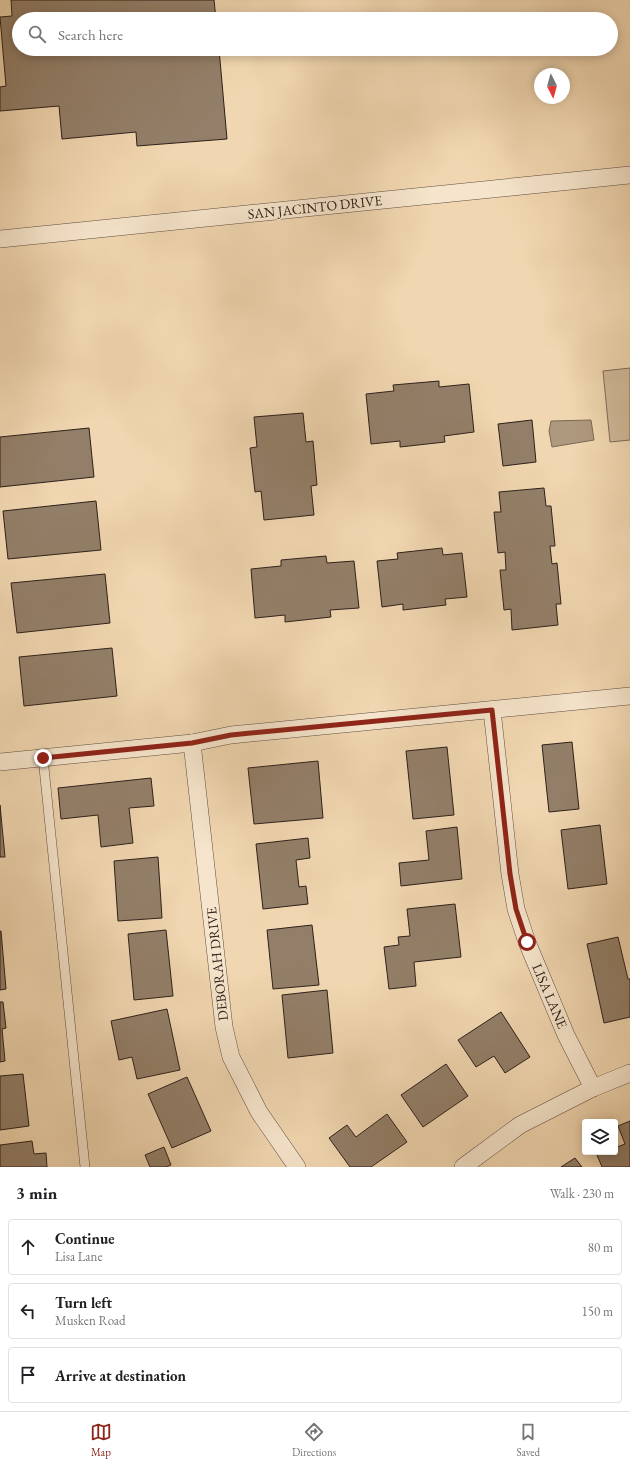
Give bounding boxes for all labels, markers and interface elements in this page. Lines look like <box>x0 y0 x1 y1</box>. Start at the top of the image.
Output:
search box <box>12 12 618 56</box>
icon: search <box>26 23 48 45</box>
text: Search here <box>58 25 123 44</box>
north arrow <box>534 68 570 104</box>
street label: SAN JACINTO DRIVE <box>247 191 383 223</box>
route end <box>34 749 52 767</box>
street label: DEBORAH DRIVE <box>202 906 232 1022</box>
route start <box>518 933 536 951</box>
street label: LISA LANE <box>528 961 572 1031</box>
map controls <box>582 1119 618 1155</box>
button: layers <box>582 1119 618 1155</box>
text: 3 min <box>16 1182 57 1204</box>
text: Walk · 230 m <box>550 1185 614 1202</box>
text: Continue <box>55 1229 115 1248</box>
icon: ahead <box>17 1236 39 1258</box>
text: 80 m <box>588 1239 613 1256</box>
text: Lisa Lane <box>55 1248 102 1265</box>
text: Turn left <box>55 1293 112 1312</box>
icon: left <box>17 1300 39 1322</box>
text: 150 m <box>582 1303 613 1320</box>
text: Musken Road <box>55 1312 126 1329</box>
icon: arrive <box>17 1364 39 1386</box>
text: Arrive at destination <box>55 1366 186 1385</box>
tab: Map <box>90 1421 112 1459</box>
tab: Directions <box>292 1421 336 1459</box>
tab: Saved <box>516 1421 540 1459</box>

